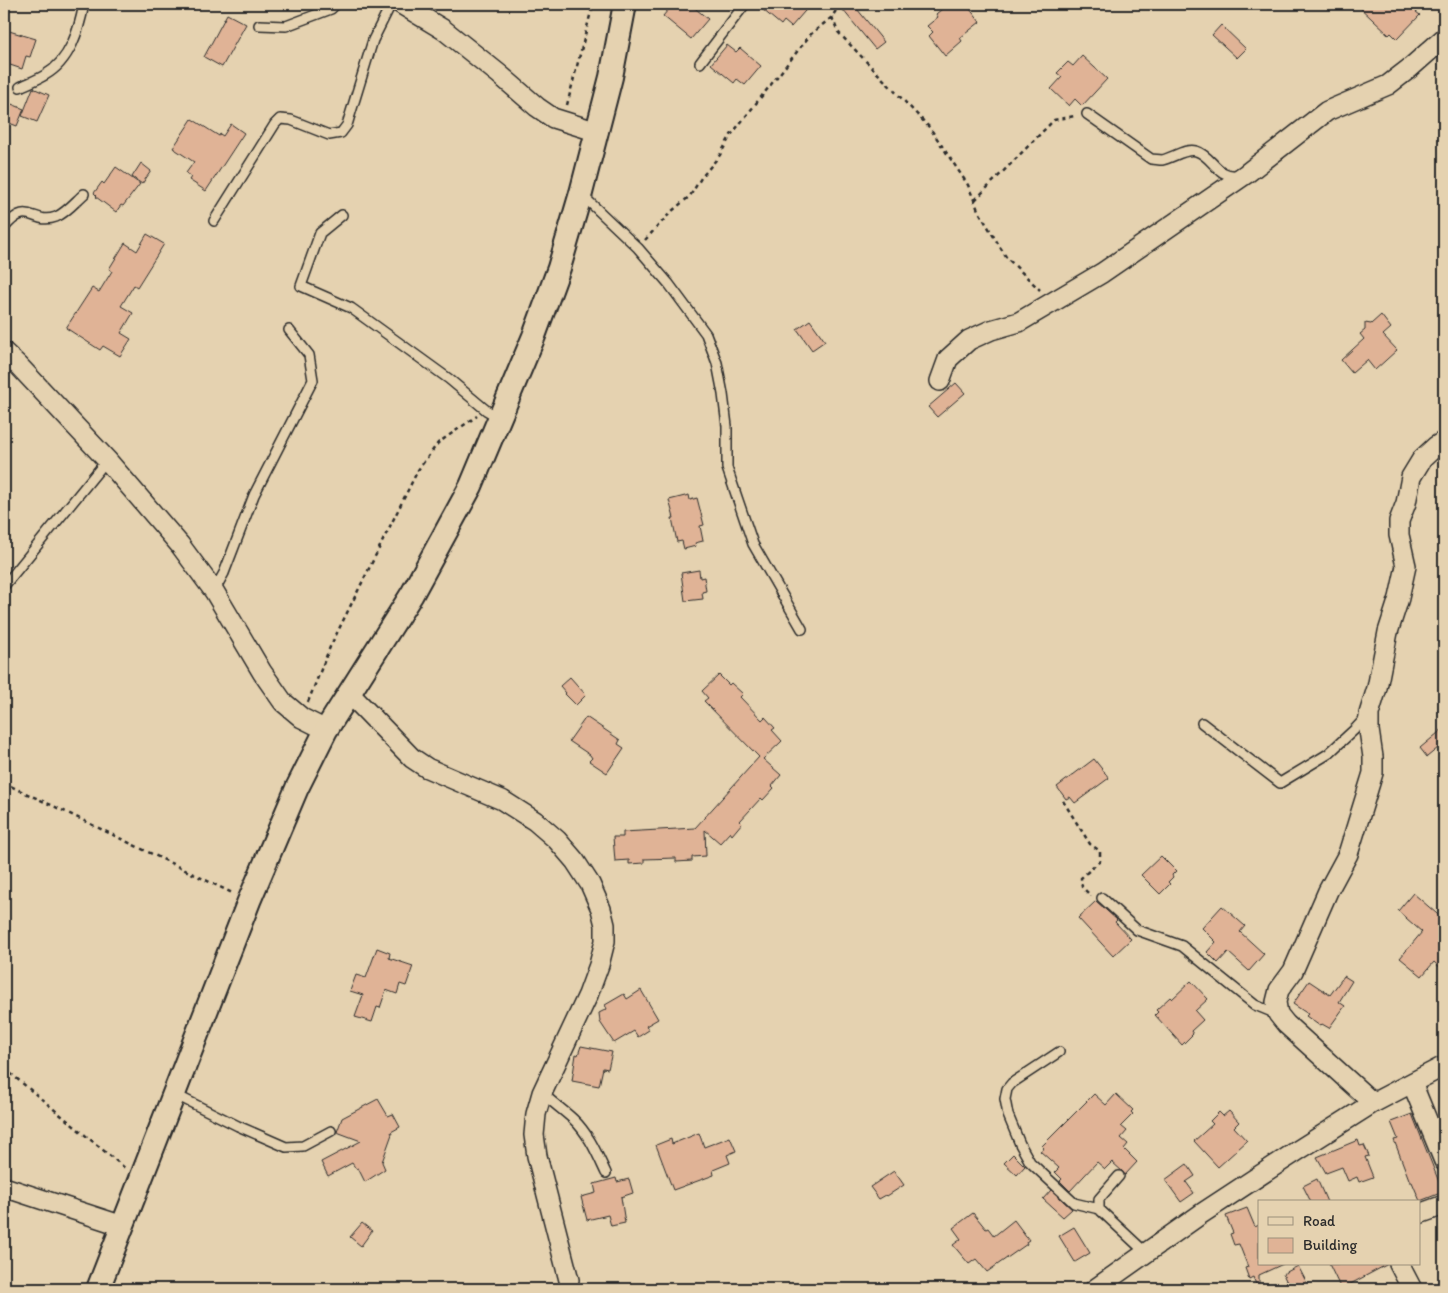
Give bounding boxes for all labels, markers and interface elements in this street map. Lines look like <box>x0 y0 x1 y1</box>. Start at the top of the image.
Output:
legend <box>1258 1200 1420 1266</box>
text: Road <box>1303 1212 1336 1230</box>
text: Building <box>1303 1236 1357 1254</box>

